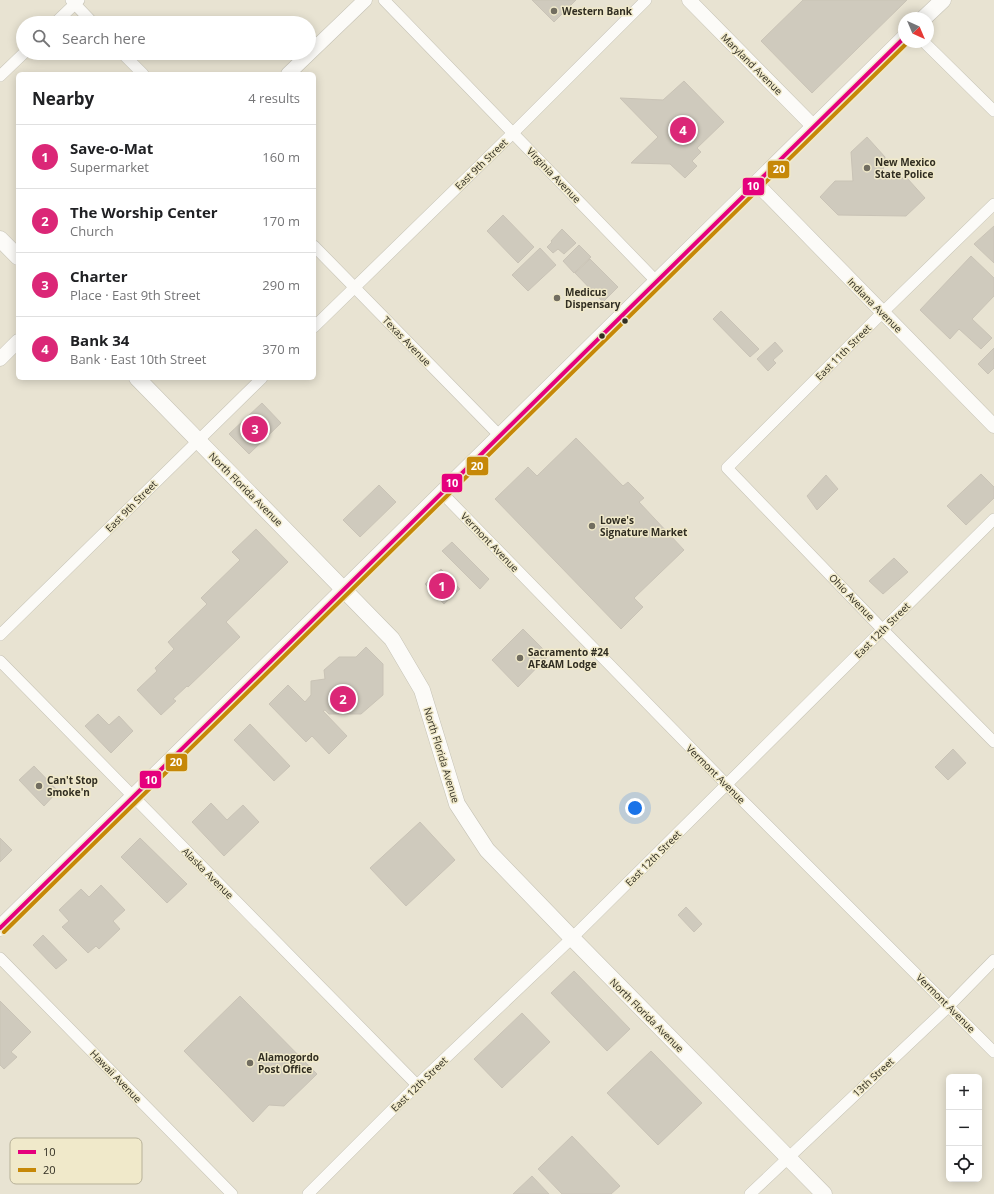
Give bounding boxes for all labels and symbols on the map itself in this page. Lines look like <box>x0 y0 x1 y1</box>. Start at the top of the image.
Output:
place label: Western Bank <box>562 4 633 18</box>
marker: Western Bank <box>549 6 559 16</box>
north arrow <box>898 12 934 48</box>
street label: Maryland Avenue <box>718 30 786 98</box>
pin: 4 <box>670 115 696 145</box>
street label: East 9th Street <box>452 135 511 193</box>
street label: Virginia Avenue <box>524 144 584 206</box>
place label: New Mexico State Police <box>875 155 936 181</box>
line badge: 20 <box>767 160 790 179</box>
text: 20 <box>773 161 785 176</box>
marker: New Mexico State Police <box>862 163 872 173</box>
line badge: 10 <box>742 177 765 196</box>
text: 10 <box>747 178 759 193</box>
street label: Indiana Avenue <box>845 275 906 336</box>
place label: Medicus Dispensary <box>565 285 621 311</box>
marker: Medicus Dispensary <box>552 293 562 303</box>
street label: Texas Avenue <box>380 313 435 369</box>
unlabelled marker <box>620 316 630 326</box>
street label: East 11th Street <box>812 321 874 383</box>
unlabelled marker <box>597 331 607 341</box>
pin: 3 <box>242 414 268 444</box>
street label: North Florida Avenue <box>206 449 286 529</box>
line badge: 20 <box>466 456 489 476</box>
text: 20 <box>471 458 483 473</box>
line badge: 10 <box>441 473 463 493</box>
text: 10 <box>446 475 458 490</box>
street label: East 9th Street <box>102 477 160 535</box>
street label: Vermont Avenue <box>458 509 522 575</box>
place label: Lowe's Signature Market <box>600 513 688 539</box>
marker: Lowe's Signature Market <box>587 521 597 531</box>
pin: 1 <box>429 571 455 601</box>
street label: Ohio Avenue <box>826 571 878 624</box>
street label: East 12th Street <box>851 599 913 661</box>
place label: Sacramento #24 AF&AM Lodge <box>528 645 609 671</box>
marker: Sacramento #24 AF&AM Lodge <box>515 653 525 663</box>
pin: 2 <box>330 684 356 714</box>
street label: North Florida Avenue <box>421 705 463 805</box>
street label: Vermont Avenue <box>683 741 749 807</box>
line badge: 20 <box>165 753 188 772</box>
text: 20 <box>170 754 182 769</box>
line badge: 10 <box>139 770 162 789</box>
text: 10 <box>145 772 157 787</box>
place label: Can't Stop Smoke'n <box>47 773 98 799</box>
marker: Can't Stop Smoke'n <box>34 781 44 791</box>
your location <box>625 798 645 818</box>
street label: East 12th Street <box>622 827 684 889</box>
street label: Alaska Avenue <box>179 844 237 902</box>
street label: Vermont Avenue <box>913 970 979 1036</box>
street label: North Florida Avenue <box>607 975 687 1055</box>
street label: Hawaii Avenue <box>87 1046 145 1106</box>
place label: Alamogordo Post Office <box>258 1050 319 1076</box>
street label: East 12th Street <box>388 1053 451 1115</box>
street label: 13th Street <box>849 1054 897 1100</box>
marker: Alamogordo Post Office <box>245 1058 255 1068</box>
legend <box>10 1138 142 1184</box>
text: 10 <box>43 1144 56 1159</box>
text: 20 <box>43 1162 56 1177</box>

